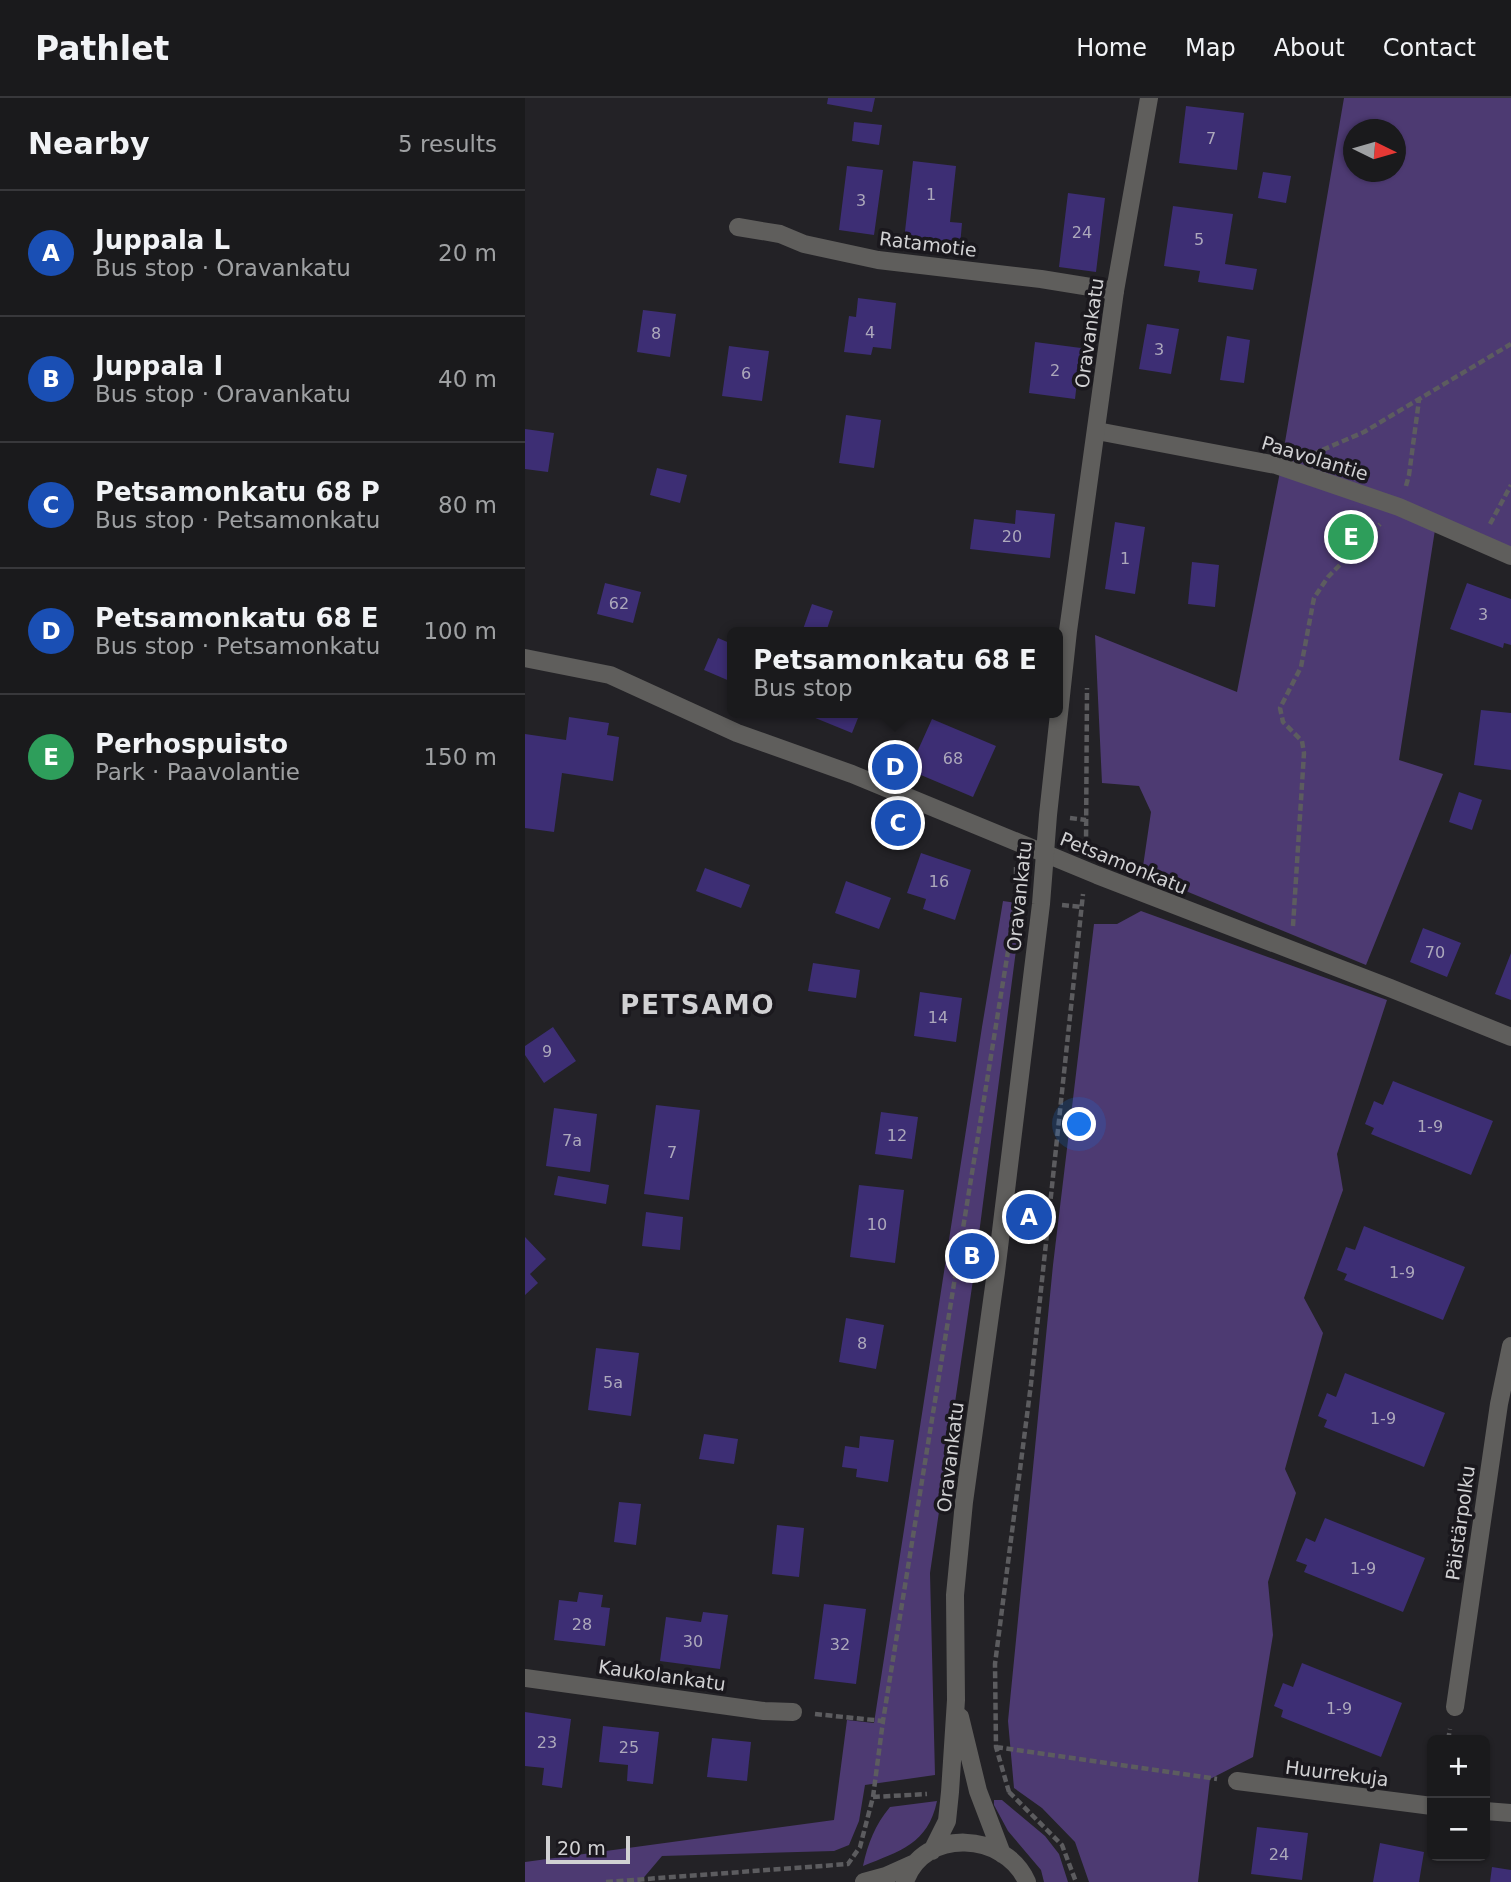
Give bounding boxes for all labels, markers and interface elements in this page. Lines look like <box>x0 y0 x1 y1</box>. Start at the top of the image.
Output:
text: Pathlet <box>35 29 169 68</box>
text: Home <box>1076 34 1147 62</box>
text: Map <box>1185 34 1236 62</box>
text: About <box>1274 34 1345 62</box>
text: Contact <box>1383 34 1476 62</box>
north arrow <box>1343 119 1406 182</box>
text: Nearby <box>28 126 150 161</box>
house number: 7 <box>1206 129 1216 148</box>
text: 5 results <box>398 131 497 157</box>
house number: 1 <box>926 185 936 204</box>
house number: 3 <box>856 191 866 210</box>
house number: 24 <box>1072 223 1092 242</box>
text: Juppala L <box>95 225 230 255</box>
street label: Ratamotie <box>878 227 978 261</box>
house number: 5 <box>1194 230 1204 249</box>
text: A <box>42 240 60 266</box>
text: 20 m <box>438 240 497 266</box>
text: Bus stop · Oravankatu <box>95 255 351 281</box>
street label: Oravankatu <box>1070 276 1108 390</box>
house number: 4 <box>865 323 875 342</box>
house number: 8 <box>651 324 661 343</box>
house number: 3 <box>1154 340 1164 359</box>
text: Juppala I <box>95 351 223 381</box>
house number: 2 <box>1050 361 1060 380</box>
house number: 6 <box>741 364 751 383</box>
text: B <box>42 366 60 392</box>
text: 40 m <box>438 366 497 392</box>
text: Bus stop · Oravankatu <box>95 381 351 407</box>
street label: Paavolantie <box>1259 431 1371 485</box>
text: Petsamonkatu 68 P <box>95 477 380 507</box>
text: C <box>43 492 59 518</box>
text: 80 m <box>438 492 497 518</box>
text: Bus stop · Petsamonkatu <box>95 507 380 533</box>
pin: E <box>1328 511 1374 563</box>
house number: 20 <box>1002 527 1022 546</box>
house number: 1 <box>1120 549 1130 568</box>
house number: 62 <box>609 594 629 613</box>
text: Petsamonkatu 68 E <box>95 603 378 633</box>
house number: 3 <box>1478 605 1488 624</box>
text: D <box>41 618 61 644</box>
text: 100 m <box>423 618 497 644</box>
popup <box>727 627 1063 718</box>
text: Bus stop · Petsamonkatu <box>95 633 380 659</box>
text: Petsamonkatu 68 E <box>753 645 1037 675</box>
text: Bus stop <box>753 675 853 701</box>
text: Perhospuisto <box>95 729 288 759</box>
pin: D <box>872 741 918 793</box>
text: E <box>43 744 59 770</box>
text: 150 m <box>423 744 497 770</box>
house number: 68 <box>943 749 963 768</box>
text: Park · Paavolantie <box>95 759 300 785</box>
pin: C <box>875 797 921 849</box>
street label: Petsamonkatu <box>1057 827 1191 899</box>
street label: Oravankatu <box>1002 840 1036 952</box>
house number: 16 <box>929 872 949 891</box>
house number: 70 <box>1425 943 1445 962</box>
district label: PETSAMO <box>620 990 776 1020</box>
house number: 14 <box>928 1008 948 1027</box>
house number: 9 <box>542 1042 552 1061</box>
your location <box>1062 1107 1096 1141</box>
house number: 1-9 <box>1417 1117 1443 1136</box>
house number: 12 <box>887 1126 907 1145</box>
house number: 7a <box>562 1131 582 1150</box>
house number: 7 <box>667 1143 677 1162</box>
pin: A <box>1006 1191 1052 1243</box>
house number: 10 <box>867 1215 887 1234</box>
pin: B <box>949 1230 995 1282</box>
house number: 1-9 <box>1389 1263 1415 1282</box>
house number: 8 <box>857 1334 867 1353</box>
house number: 5a <box>603 1373 623 1392</box>
street label: Oravankatu <box>932 1400 968 1514</box>
house number: 1-9 <box>1370 1409 1396 1428</box>
street label: Päistärpolku <box>1441 1464 1479 1582</box>
house number: 1-9 <box>1350 1559 1376 1578</box>
house number: 28 <box>572 1615 592 1634</box>
house number: 30 <box>683 1632 703 1651</box>
house number: 32 <box>830 1635 850 1654</box>
street label: Kaukolankatu <box>597 1655 727 1695</box>
house number: 1-9 <box>1326 1699 1352 1718</box>
house number: 23 <box>537 1733 557 1752</box>
map controls <box>1427 1735 1490 1861</box>
button: + <box>1427 1735 1490 1798</box>
house number: 25 <box>619 1738 639 1757</box>
street label: Huurrekuja <box>1284 1756 1390 1790</box>
button: − <box>1427 1798 1490 1861</box>
scale bar <box>546 1833 630 1865</box>
text: 20 m <box>557 1837 606 1859</box>
house number: 24 <box>1269 1845 1289 1864</box>

